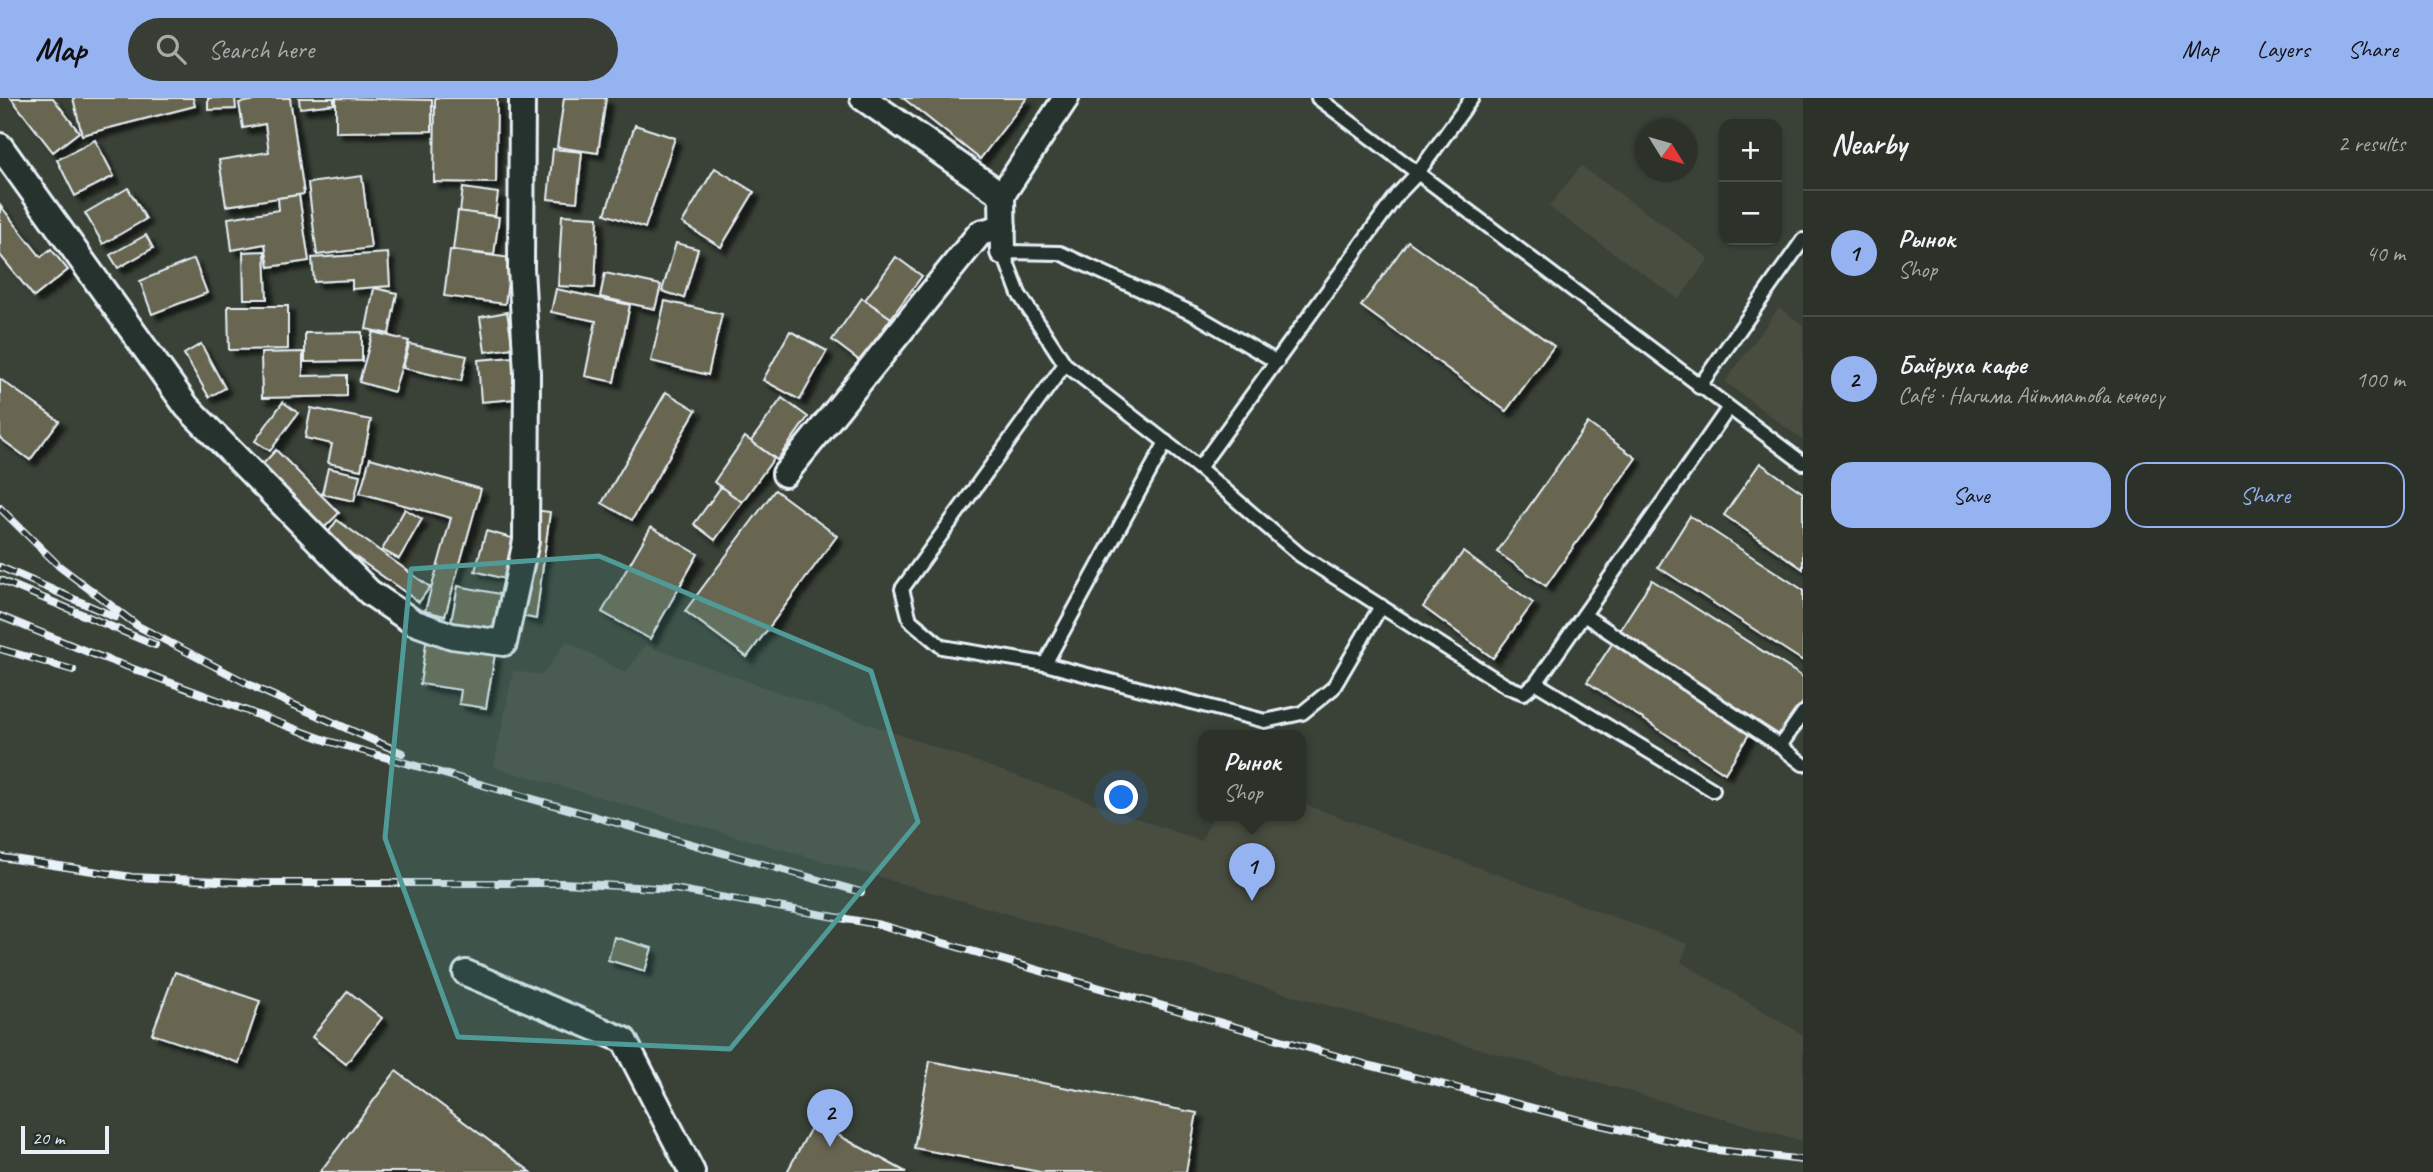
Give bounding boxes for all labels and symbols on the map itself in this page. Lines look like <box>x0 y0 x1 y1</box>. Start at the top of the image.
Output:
north arrow <box>1635 119 1698 182</box>
your location <box>1104 780 1138 814</box>
pin: 1 <box>1229 843 1275 901</box>
pin: 2 <box>807 1089 853 1147</box>
scale bar <box>21 1123 108 1155</box>

